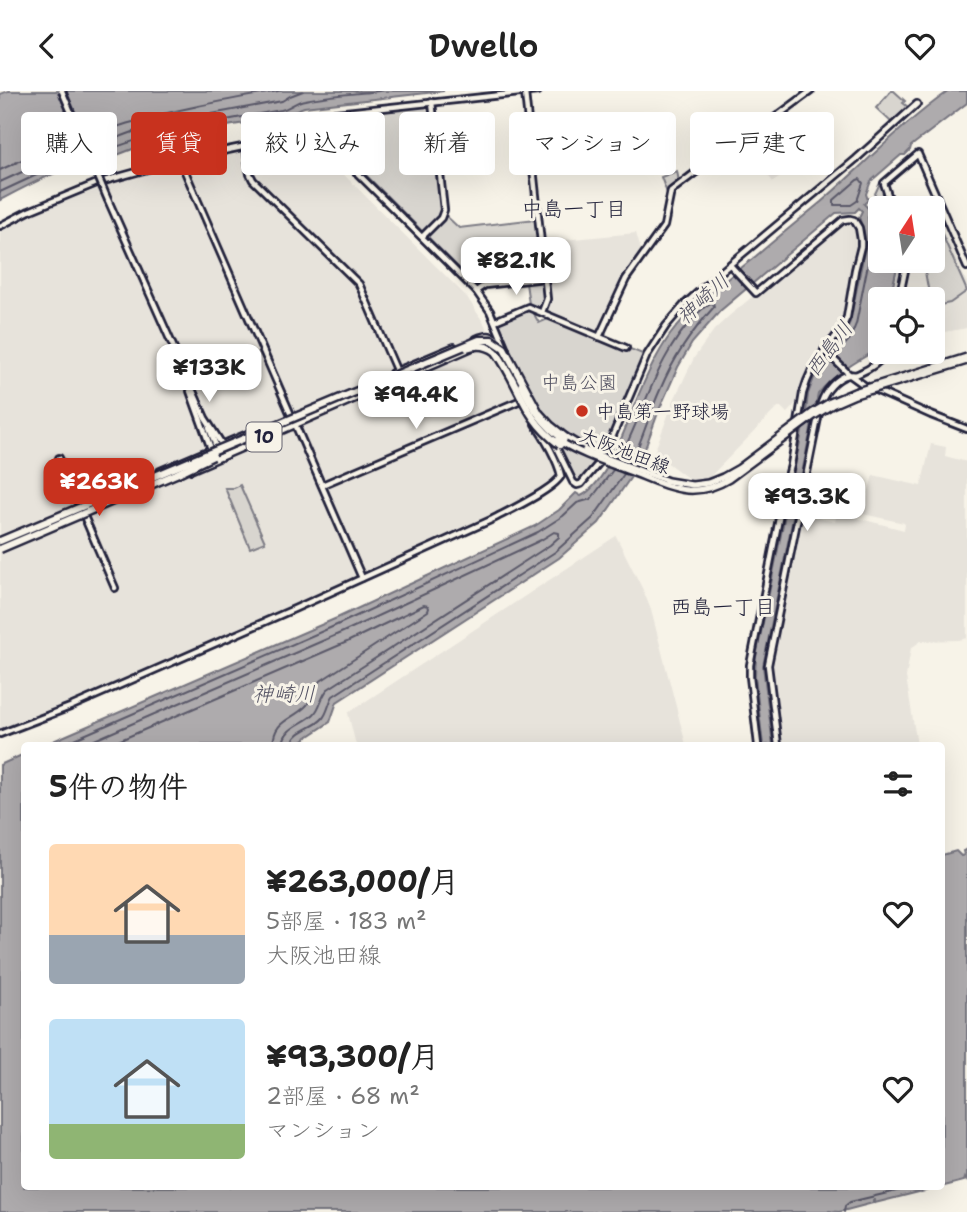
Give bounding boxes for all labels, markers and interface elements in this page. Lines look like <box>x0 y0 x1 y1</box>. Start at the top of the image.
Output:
text: Dwello <box>428 24 539 67</box>
icon: back <box>28 27 66 65</box>
icon: heart <box>901 27 939 65</box>
chip: 購入 <box>21 112 117 175</box>
chip: 賃貸 <box>131 112 227 175</box>
chip: 絞り込み <box>241 112 385 175</box>
chip: 新着 <box>399 112 495 175</box>
chip: マンション <box>509 112 676 175</box>
chip: 一戸建て <box>690 112 834 175</box>
district label: 中島一丁目 <box>522 195 627 223</box>
north arrow <box>868 196 945 273</box>
map controls <box>868 196 945 364</box>
pin: ¥82.1K <box>459 237 573 297</box>
text: ¥82.1K <box>477 245 555 275</box>
water label: 神崎川 <box>670 267 736 331</box>
button: locate <box>868 287 945 364</box>
water label: 西島川 <box>799 315 859 383</box>
pin: ¥133K <box>160 345 258 404</box>
text: ¥133K <box>173 352 245 382</box>
park label: 中島公園 <box>541 370 617 395</box>
pin: ¥94.4K <box>359 371 473 431</box>
text: ¥94.4K <box>374 379 458 409</box>
place label: 中島第一野球場 <box>596 399 729 424</box>
marker: 中島第一野球場 <box>574 403 590 419</box>
street label: 大阪池田線 <box>576 422 674 480</box>
road number: 10 <box>246 423 282 451</box>
pin: ¥263K <box>50 459 148 518</box>
text: ¥263K <box>60 466 139 496</box>
pin: ¥93.3K <box>750 473 864 533</box>
text: ¥93.3K <box>764 481 850 511</box>
district label: 西島一丁目 <box>671 593 776 621</box>
water label: 神崎川 <box>253 680 316 708</box>
icon: filters <box>879 765 917 803</box>
text: 5件の物件 <box>49 766 188 807</box>
text: ¥263,000/月 <box>266 861 459 902</box>
icon: home <box>105 872 189 956</box>
icon: heart <box>879 895 917 933</box>
text: 5部屋 · 183 m² <box>266 906 427 936</box>
text: 大阪池田線 <box>266 940 381 970</box>
text: ¥93,300/月 <box>266 1036 440 1077</box>
icon: home <box>105 1047 189 1131</box>
icon: heart <box>879 1070 917 1108</box>
text: 2部屋 · 68 m² <box>266 1081 420 1111</box>
text: マンション <box>266 1115 380 1145</box>

